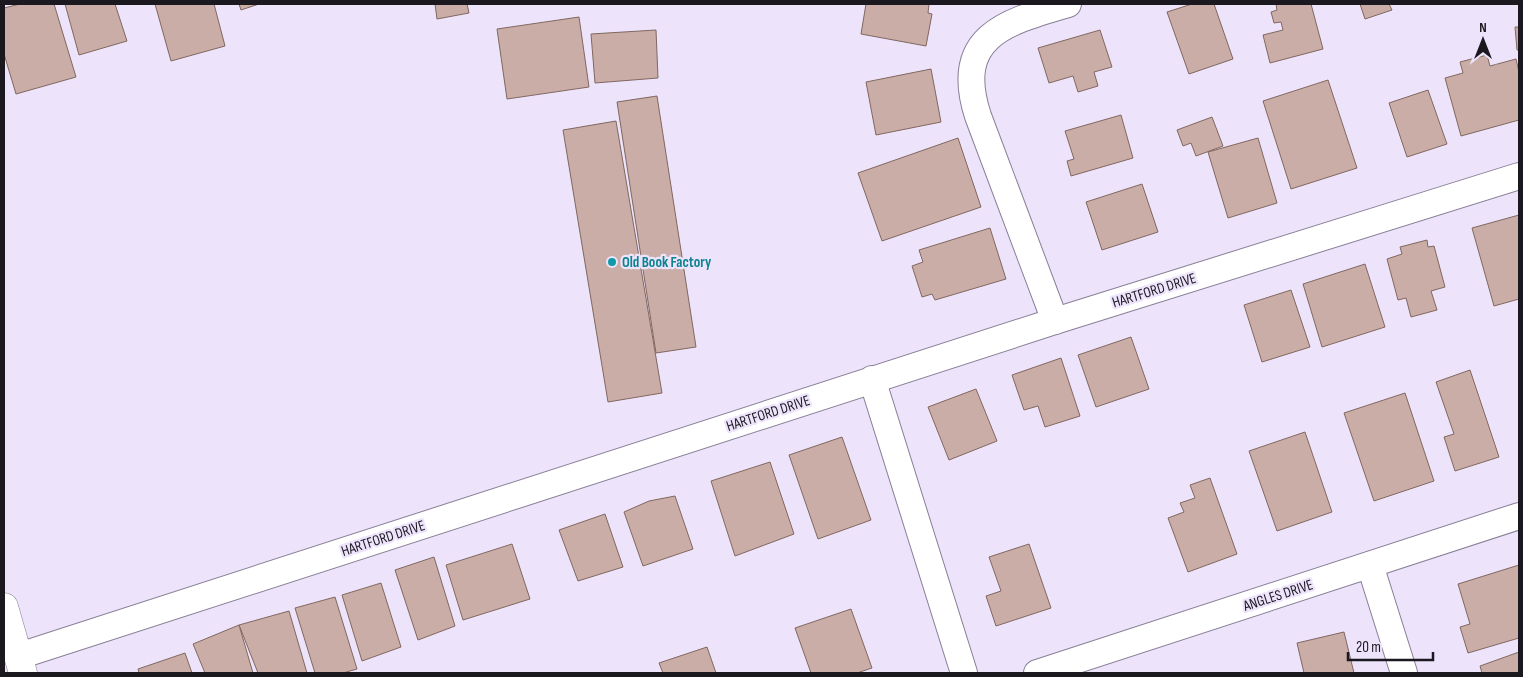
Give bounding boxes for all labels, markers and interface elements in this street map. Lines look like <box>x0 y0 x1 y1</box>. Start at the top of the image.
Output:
north arrow <box>1458 15 1508 65</box>
text: N <box>1479 19 1487 36</box>
place label: Old Book Factory <box>622 253 712 272</box>
marker: Old Book Factory <box>606 256 618 268</box>
street label: HARTFORD DRIVE <box>1110 269 1198 312</box>
street label: HARTFORD DRIVE <box>724 391 812 436</box>
street label: HARTFORD DRIVE <box>339 516 427 561</box>
street label: ANGLES DRIVE <box>1240 575 1316 616</box>
scale bar <box>1348 630 1433 662</box>
text: 20 m <box>1356 638 1381 657</box>

